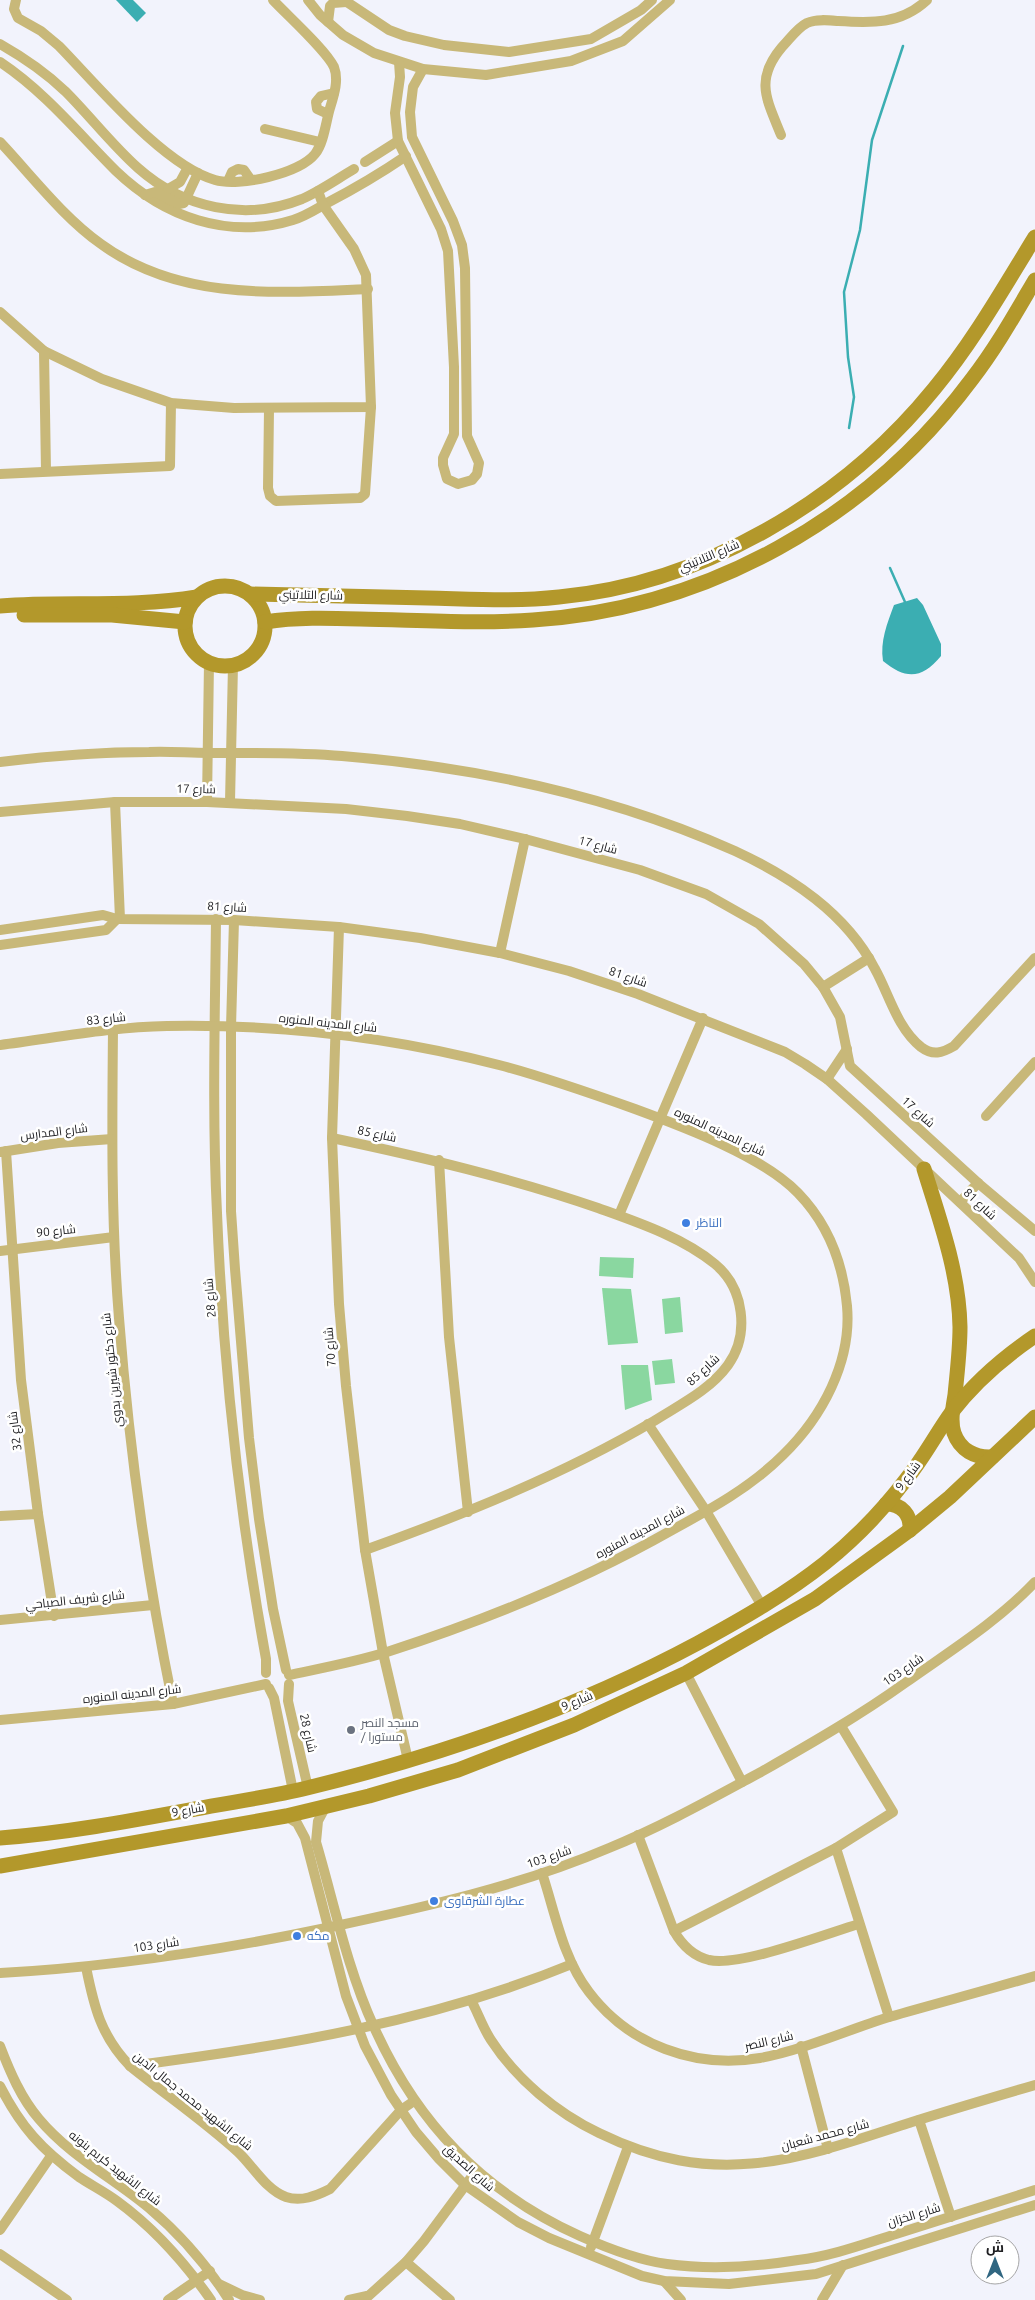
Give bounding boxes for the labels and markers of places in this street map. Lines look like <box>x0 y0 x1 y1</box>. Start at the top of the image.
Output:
place label: الناظر <box>695 1216 722 1230</box>
marker: الناظر <box>680 1217 692 1229</box>
place label: مسجد النصر / مستورا <box>360 1716 419 1744</box>
marker: مسجد النصر / مستورا <box>345 1724 357 1736</box>
place label: عطارة الشرقاوى <box>444 1894 525 1908</box>
marker: عطارة الشرقاوى <box>428 1895 440 1907</box>
place label: مكه <box>307 1929 330 1942</box>
marker: مكه <box>291 1930 303 1942</box>

